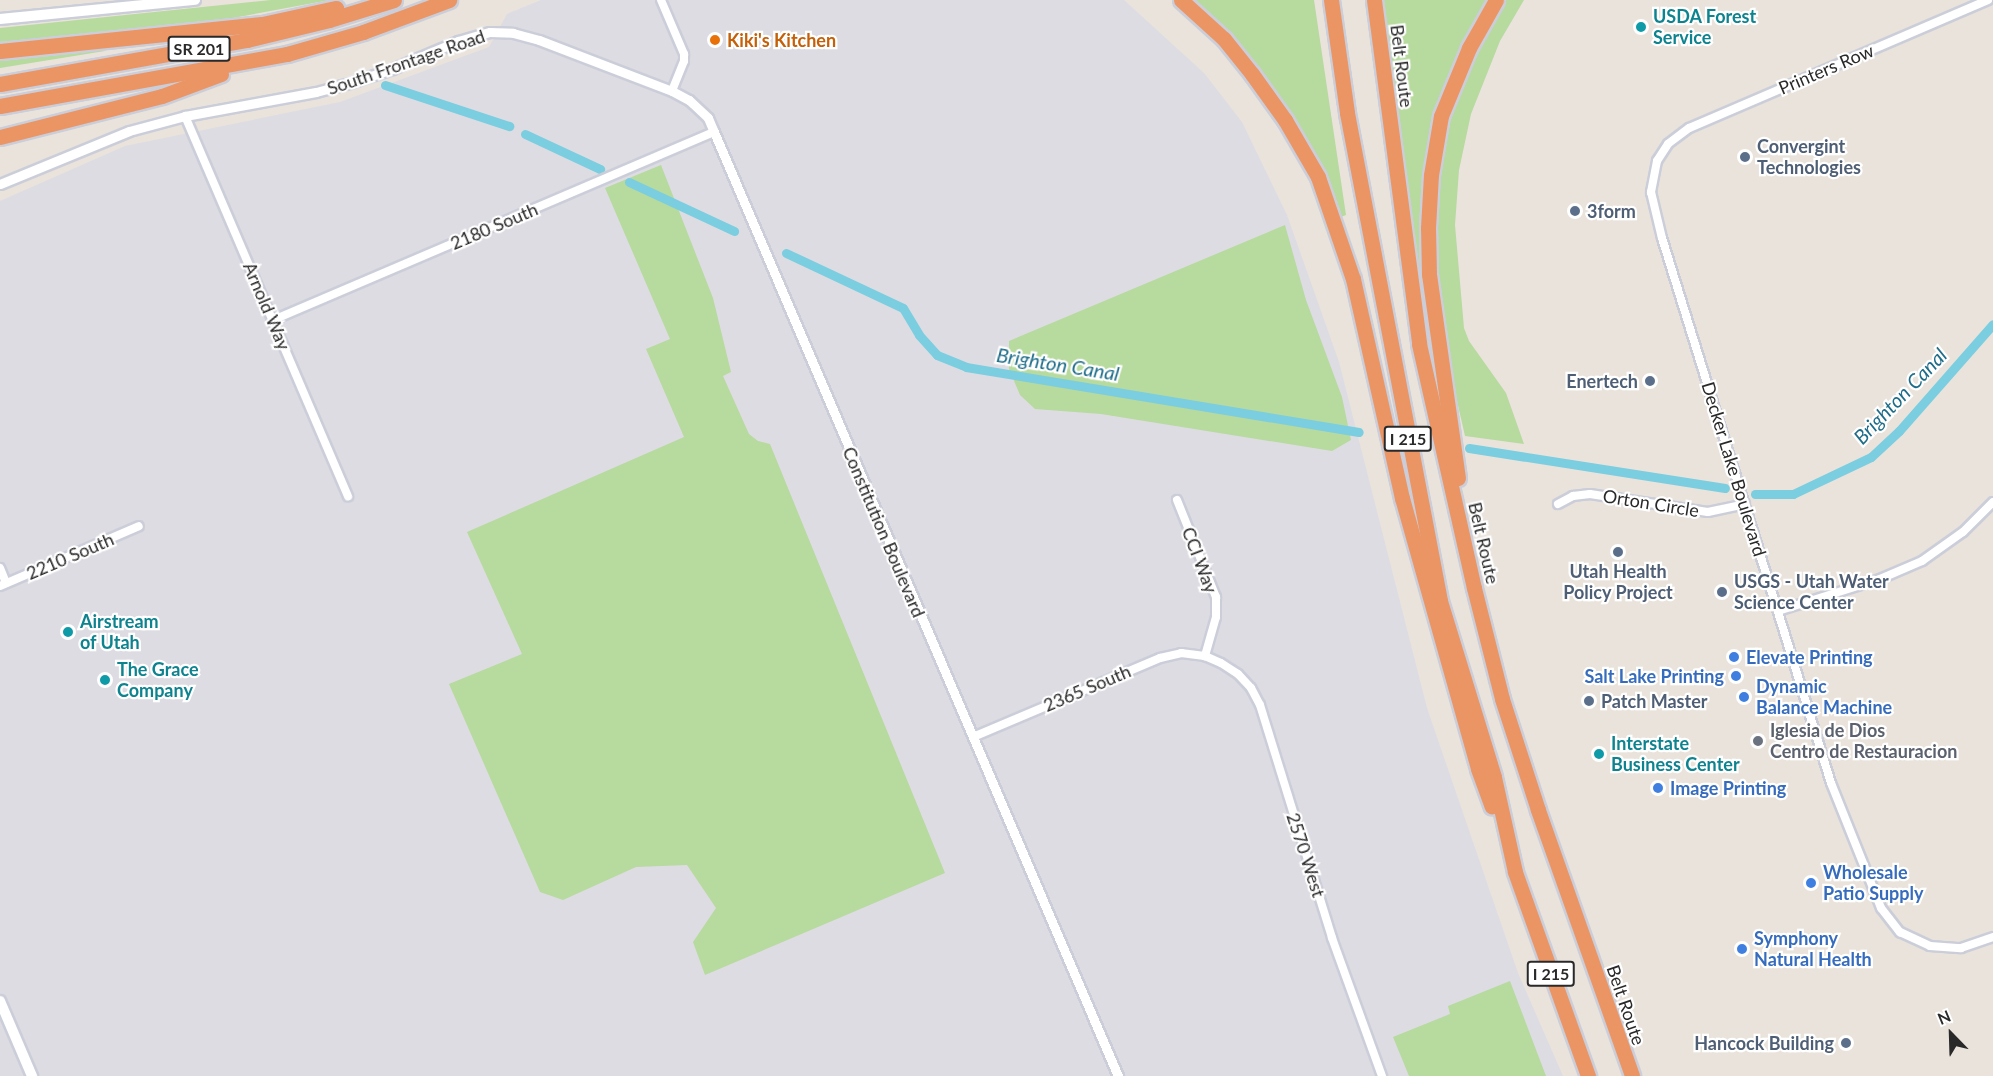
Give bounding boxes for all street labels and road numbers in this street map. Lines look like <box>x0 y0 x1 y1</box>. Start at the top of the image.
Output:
street label: Belt Route <box>1386 23 1418 109</box>
street label: South Frontage Road <box>324 25 488 99</box>
road number: SR 201 <box>168 36 230 62</box>
street label: Printers Row <box>1775 39 1877 99</box>
street label: 2180 South <box>447 198 541 254</box>
street label: Arnold Way <box>239 259 295 353</box>
street label: Decker Lake Boulevard <box>1697 379 1771 559</box>
road number: I 215 <box>1382 426 1434 452</box>
street label: Constitution Boulevard <box>838 444 930 620</box>
street label: Orton Circle <box>1601 485 1701 521</box>
street label: Belt Route <box>1464 500 1504 586</box>
street label: CCI Way <box>1178 524 1222 596</box>
street label: 2210 South <box>23 528 117 584</box>
street label: 2365 South <box>1040 660 1134 716</box>
street label: 2570 West <box>1282 810 1330 900</box>
road number: I 215 <box>1526 961 1576 987</box>
street label: Belt Route <box>1602 962 1650 1048</box>

